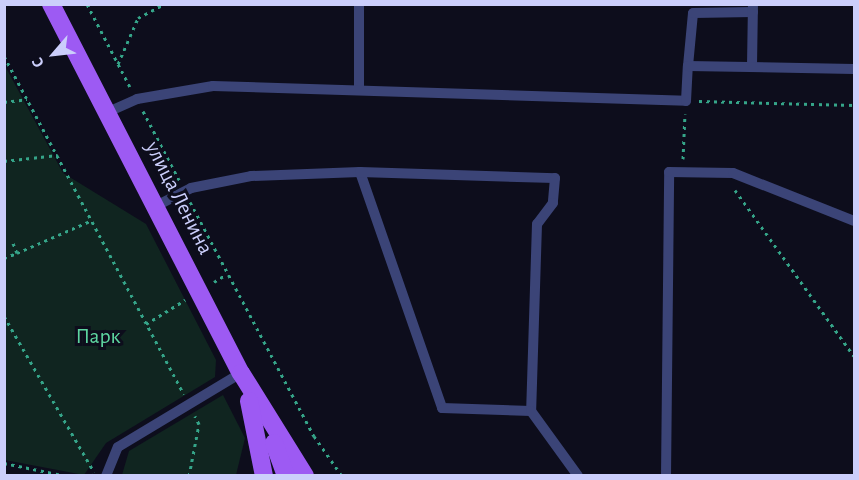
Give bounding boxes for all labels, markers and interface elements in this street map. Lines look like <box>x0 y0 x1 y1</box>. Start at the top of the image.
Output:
north arrow <box>24 24 84 84</box>
text: С <box>29 55 47 70</box>
street label: улица Ленина <box>139 137 219 259</box>
park label: Парк <box>75 324 121 350</box>

